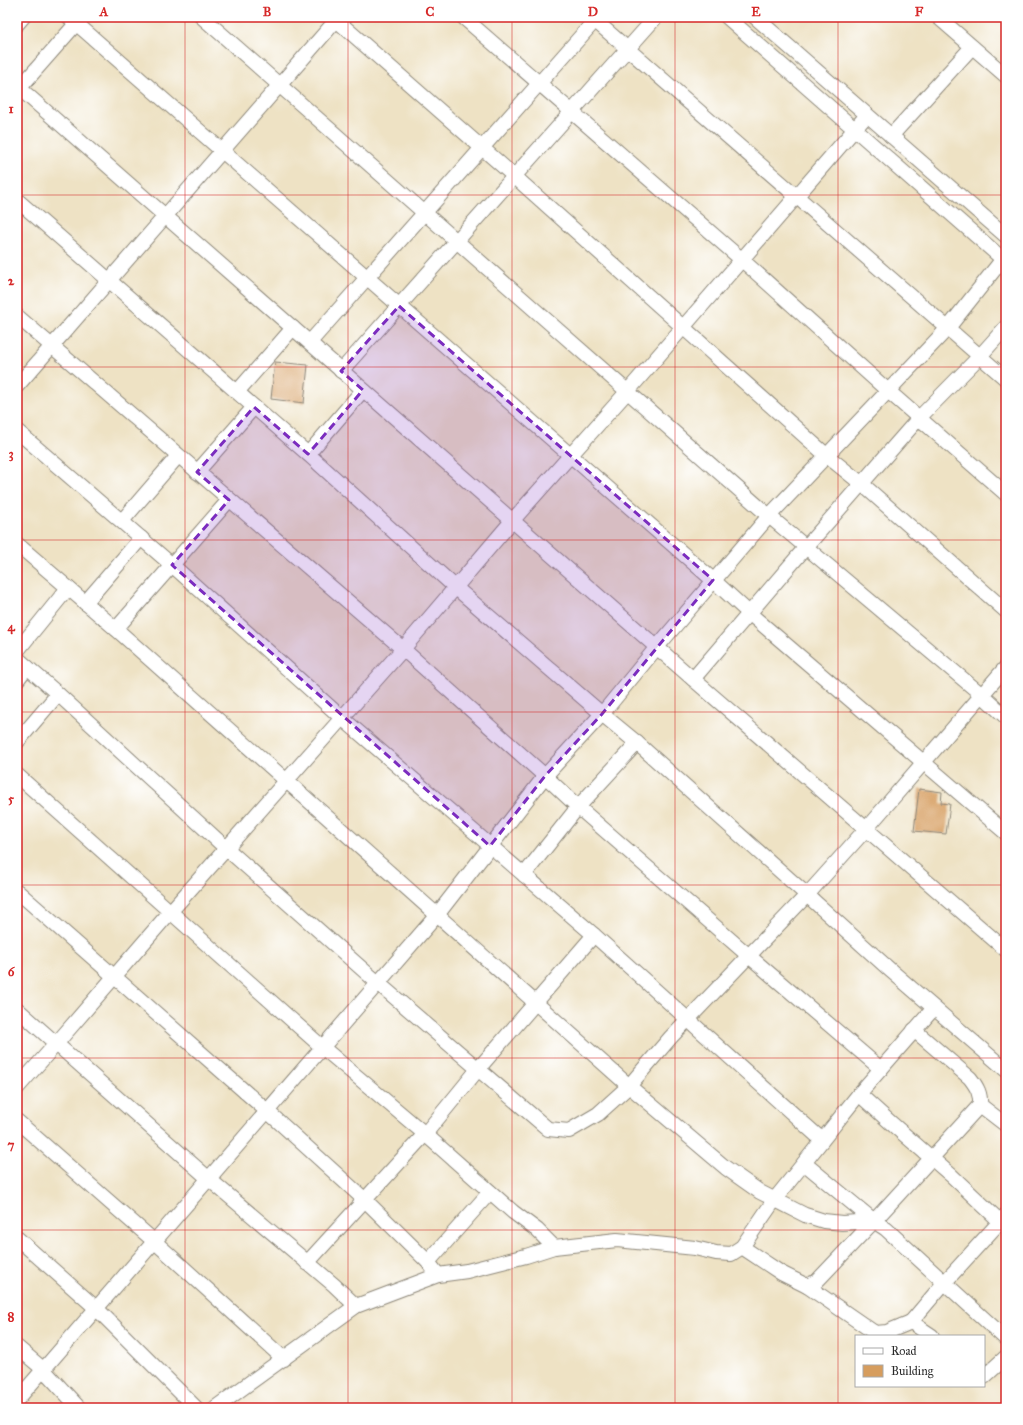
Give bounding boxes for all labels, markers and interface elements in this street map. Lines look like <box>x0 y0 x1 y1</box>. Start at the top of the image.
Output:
text: A <box>99 4 109 20</box>
text: B <box>263 4 272 20</box>
text: C <box>426 4 435 20</box>
text: D <box>588 4 598 20</box>
text: E <box>751 4 761 20</box>
text: F <box>915 4 924 20</box>
text: 1 <box>8 101 14 117</box>
text: 2 <box>8 273 15 289</box>
text: 3 <box>8 446 14 462</box>
text: 4 <box>7 619 15 635</box>
text: 5 <box>8 791 15 807</box>
text: 6 <box>8 964 16 980</box>
text: 7 <box>8 1137 15 1153</box>
text: 8 <box>8 1309 15 1325</box>
legend <box>855 1335 985 1387</box>
text: Road <box>891 1344 917 1358</box>
text: Building <box>891 1364 934 1379</box>

